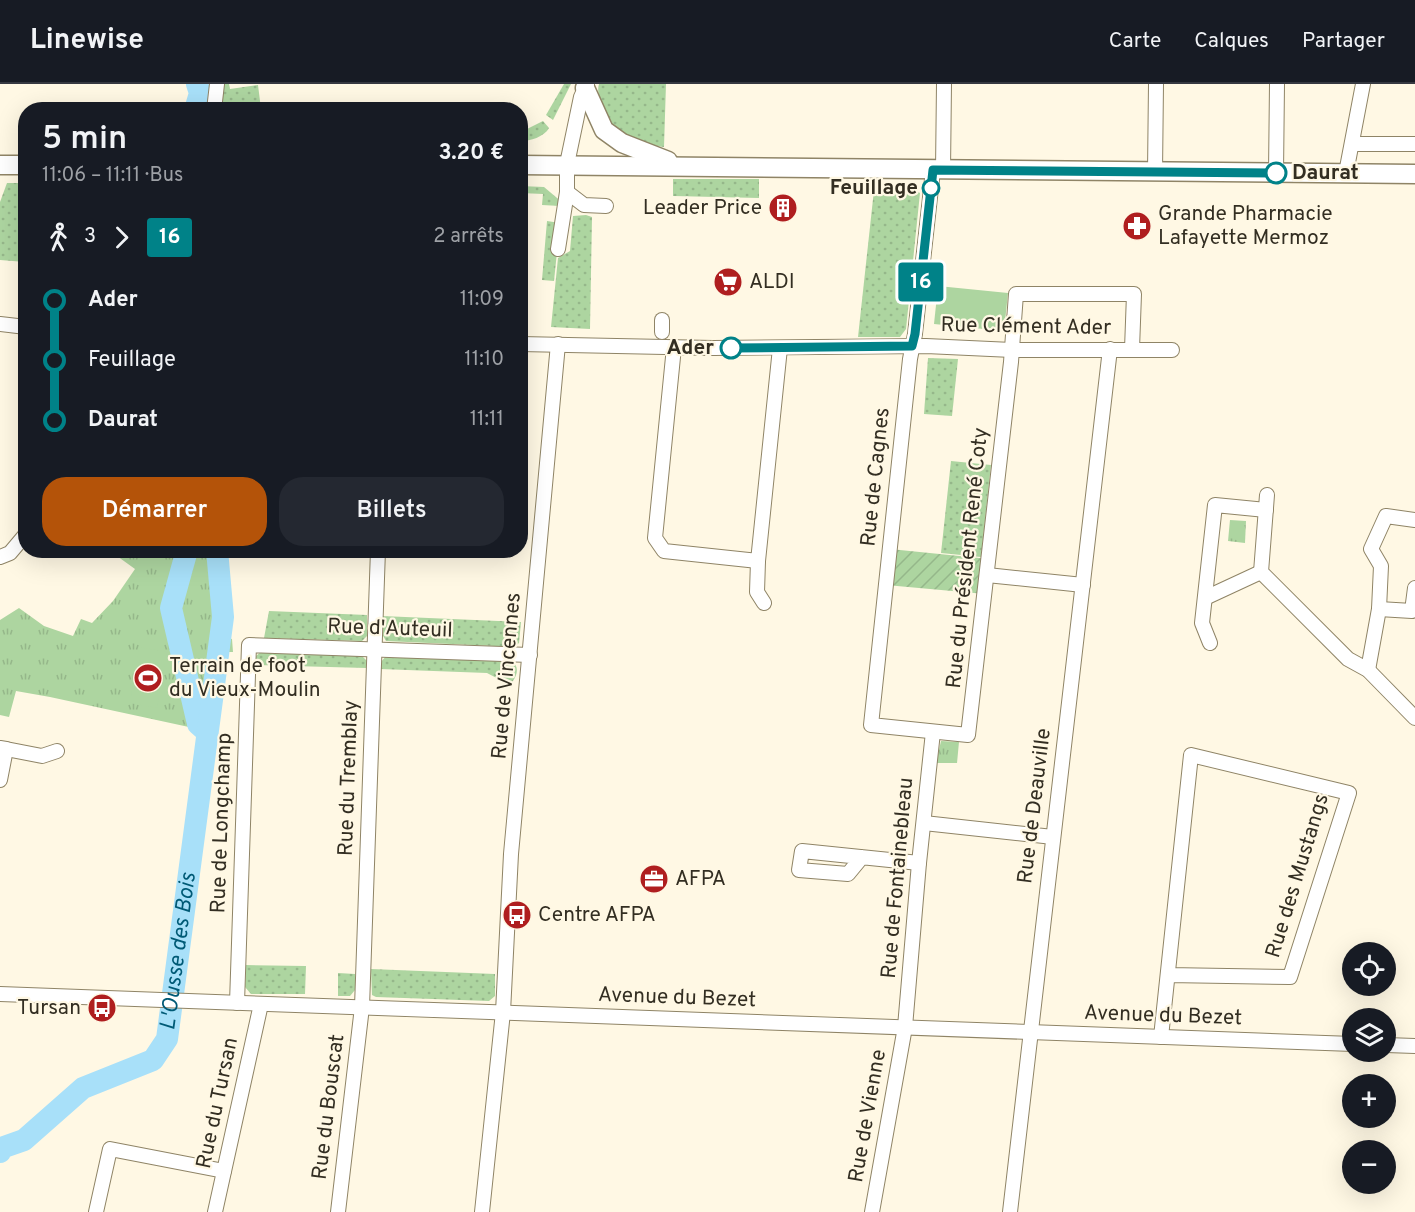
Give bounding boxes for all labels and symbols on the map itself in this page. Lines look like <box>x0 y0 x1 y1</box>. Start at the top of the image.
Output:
place label: Daurat <box>1292 160 1359 187</box>
marker: Daurat <box>1265 162 1287 184</box>
place label: Feuillage <box>830 175 918 202</box>
marker: Feuillage <box>922 179 940 197</box>
building icon: Leader Price <box>767 192 799 224</box>
place label: Leader Price <box>643 195 762 222</box>
place label: Grande Pharmacie Lafayette Mermoz <box>1158 201 1333 252</box>
pharmacy icon: Grande Pharmacie Lafayette Mermoz <box>1121 210 1153 242</box>
line badge: 16 <box>894 262 948 302</box>
supermarket icon: ALDI <box>712 266 744 298</box>
place label: ALDI <box>749 269 795 296</box>
street label: Rue Clément Ader <box>940 312 1112 342</box>
place label: Ader <box>667 335 714 362</box>
marker: Ader <box>720 337 742 359</box>
street label: Rue de Cagnes <box>855 406 897 548</box>
street label: Rue du Président René Coty <box>941 426 995 690</box>
street label: Rue de Vincennes <box>486 591 528 761</box>
street label: Rue d'Auteuil <box>327 613 453 645</box>
place label: Terrain de foot du Vieux-Moulin <box>169 653 321 704</box>
sports icon: Terrain de foot du Vieux-Moulin <box>132 662 164 694</box>
street label: Rue du Tremblay <box>333 700 365 856</box>
street label: Rue de Deauville <box>1012 727 1058 885</box>
street label: Rue de Longchamp <box>205 732 239 914</box>
street label: Rue de Fontainebleau <box>876 776 920 980</box>
street label: Rue des Mustangs <box>1260 791 1336 961</box>
office icon: AFPA <box>638 863 670 895</box>
place label: AFPA <box>675 866 726 893</box>
water label: L'Ousse des Bois <box>155 870 203 1032</box>
bus stop icon: Centre AFPA <box>501 899 533 931</box>
place label: Centre AFPA <box>538 902 656 929</box>
street label: Avenue du Bezet <box>597 982 757 1014</box>
bus stop icon: Tursan <box>86 992 118 1024</box>
place label: Tursan <box>17 995 81 1022</box>
street label: Avenue du Bezet <box>1083 1000 1243 1032</box>
street label: Rue du Bouscat <box>307 1033 351 1181</box>
street label: Rue du Tursan <box>191 1035 245 1171</box>
street label: Rue de Vienne <box>843 1047 893 1185</box>

